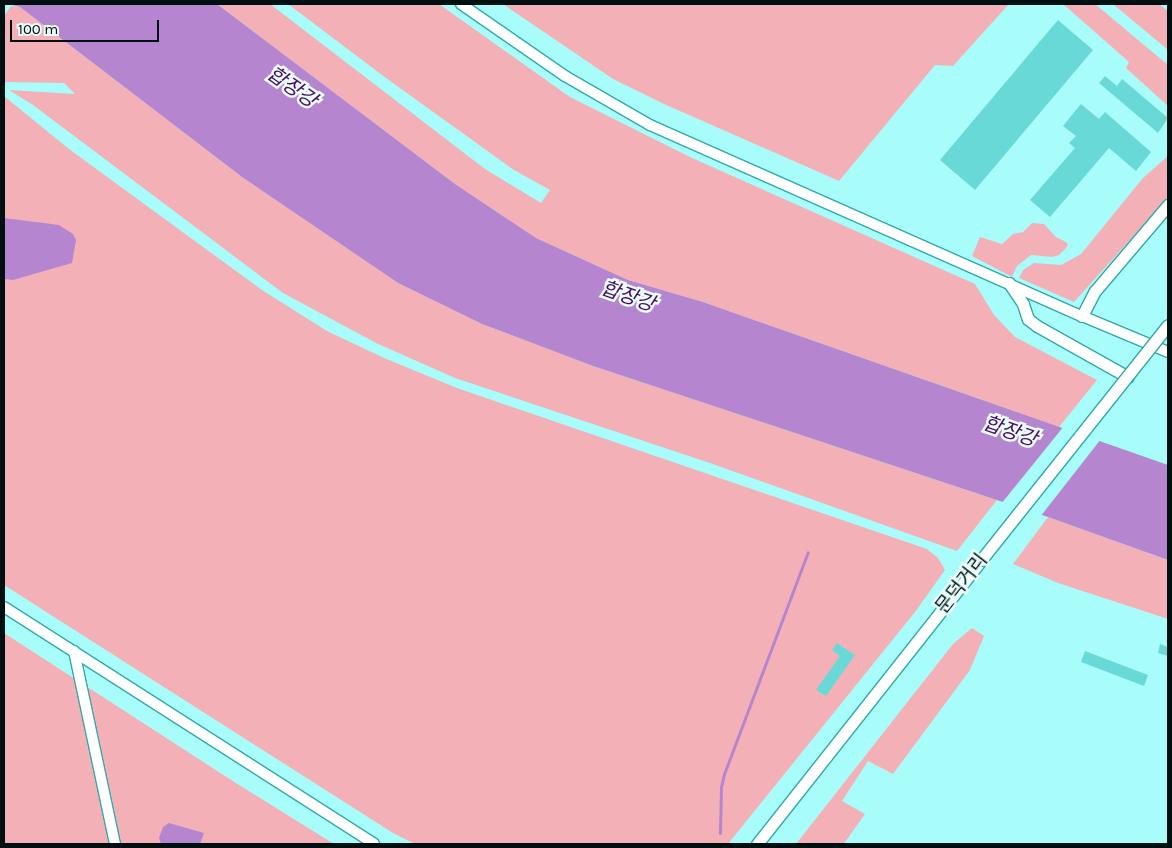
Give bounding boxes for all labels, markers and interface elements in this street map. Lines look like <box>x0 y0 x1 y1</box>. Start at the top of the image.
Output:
scale bar <box>12 10 161 42</box>
text: 100 m <box>18 20 58 38</box>
water label: 합장강 <box>263 61 321 113</box>
water label: 합장강 <box>598 276 658 316</box>
water label: 합장강 <box>980 411 1040 451</box>
street label: 문덕거리 <box>931 549 993 619</box>

